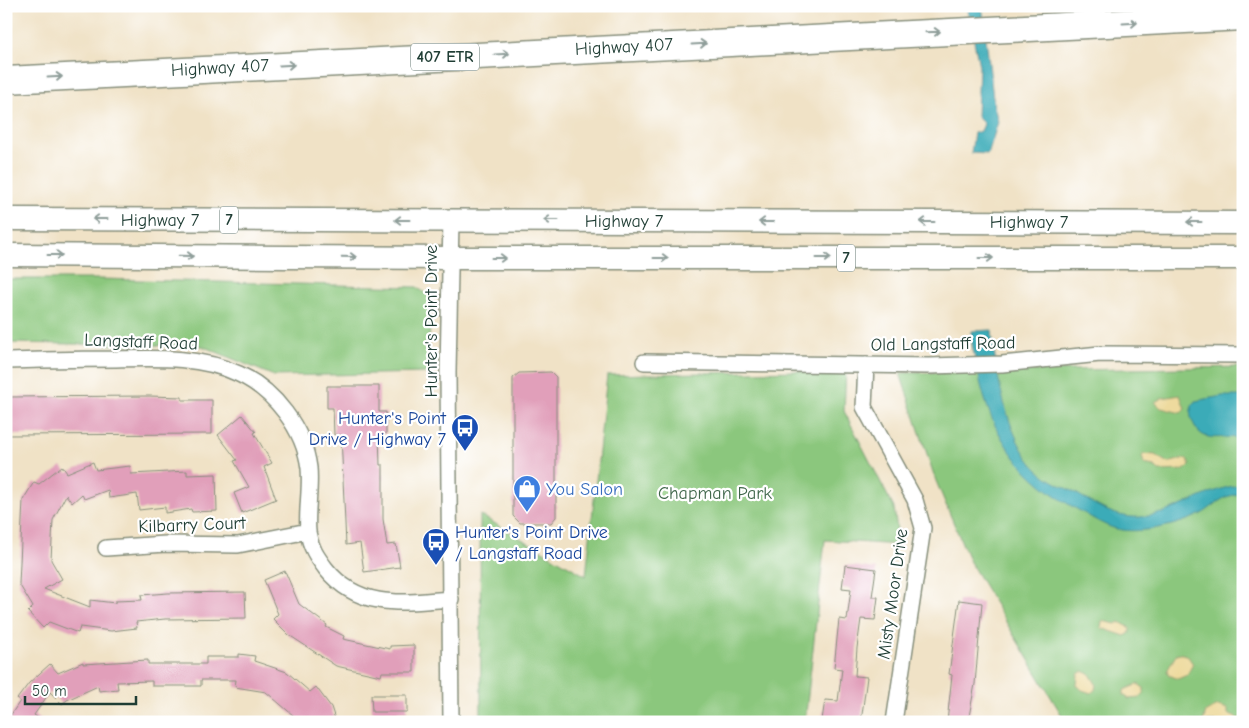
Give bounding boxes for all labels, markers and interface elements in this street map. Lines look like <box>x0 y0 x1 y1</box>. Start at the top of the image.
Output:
one-way arrow <box>1122 19 1138 28</box>
one-way arrow <box>925 27 941 37</box>
street label: Highway 407 <box>574 34 674 60</box>
one-way arrow <box>691 39 707 48</box>
road number: 407 ETR <box>411 44 479 70</box>
one-way arrow <box>494 49 510 58</box>
street label: Highway 407 <box>170 55 270 81</box>
one-way arrow <box>278 60 295 70</box>
one-way arrow <box>46 72 63 82</box>
road number: 7 <box>220 206 238 234</box>
street label: Highway 7 <box>121 210 200 231</box>
street label: Highway 7 <box>585 211 664 232</box>
street label: Highway 7 <box>990 212 1069 233</box>
one-way arrow <box>92 214 108 224</box>
one-way arrow <box>395 215 411 225</box>
one-way arrow <box>543 215 560 225</box>
one-way arrow <box>758 217 774 227</box>
one-way arrow <box>919 217 935 227</box>
one-way arrow <box>1186 217 1202 227</box>
road number: 7 <box>837 244 855 272</box>
street label: Hunter's Point Drive <box>421 245 442 397</box>
one-way arrow <box>46 250 63 260</box>
one-way arrow <box>178 251 194 261</box>
one-way arrow <box>340 252 357 262</box>
one-way arrow <box>490 253 506 263</box>
one-way arrow <box>652 253 669 263</box>
one-way arrow <box>815 253 831 263</box>
one-way arrow <box>978 253 994 263</box>
street label: Langstaff Road <box>84 330 198 354</box>
street label: Old Langstaff Road <box>870 332 1016 356</box>
place label: Hunter's Point Drive / Highway 7 <box>309 408 447 450</box>
bus stop icon: Hunter's Point Drive / Highway 7 <box>450 413 480 452</box>
shop icon: You Salon <box>512 474 542 513</box>
place label: You Salon <box>546 479 623 500</box>
park label: Chapman Park <box>658 483 772 504</box>
street label: Kilbarry Court <box>138 513 247 537</box>
place label: Hunter's Point Drive / Langstaff Road <box>455 522 608 564</box>
bus stop icon: Hunter's Point Drive / Langstaff Road <box>421 527 451 566</box>
street label: Misty Moor Drive <box>873 527 913 661</box>
scale bar <box>25 673 136 705</box>
text: 50 m <box>32 682 67 700</box>

